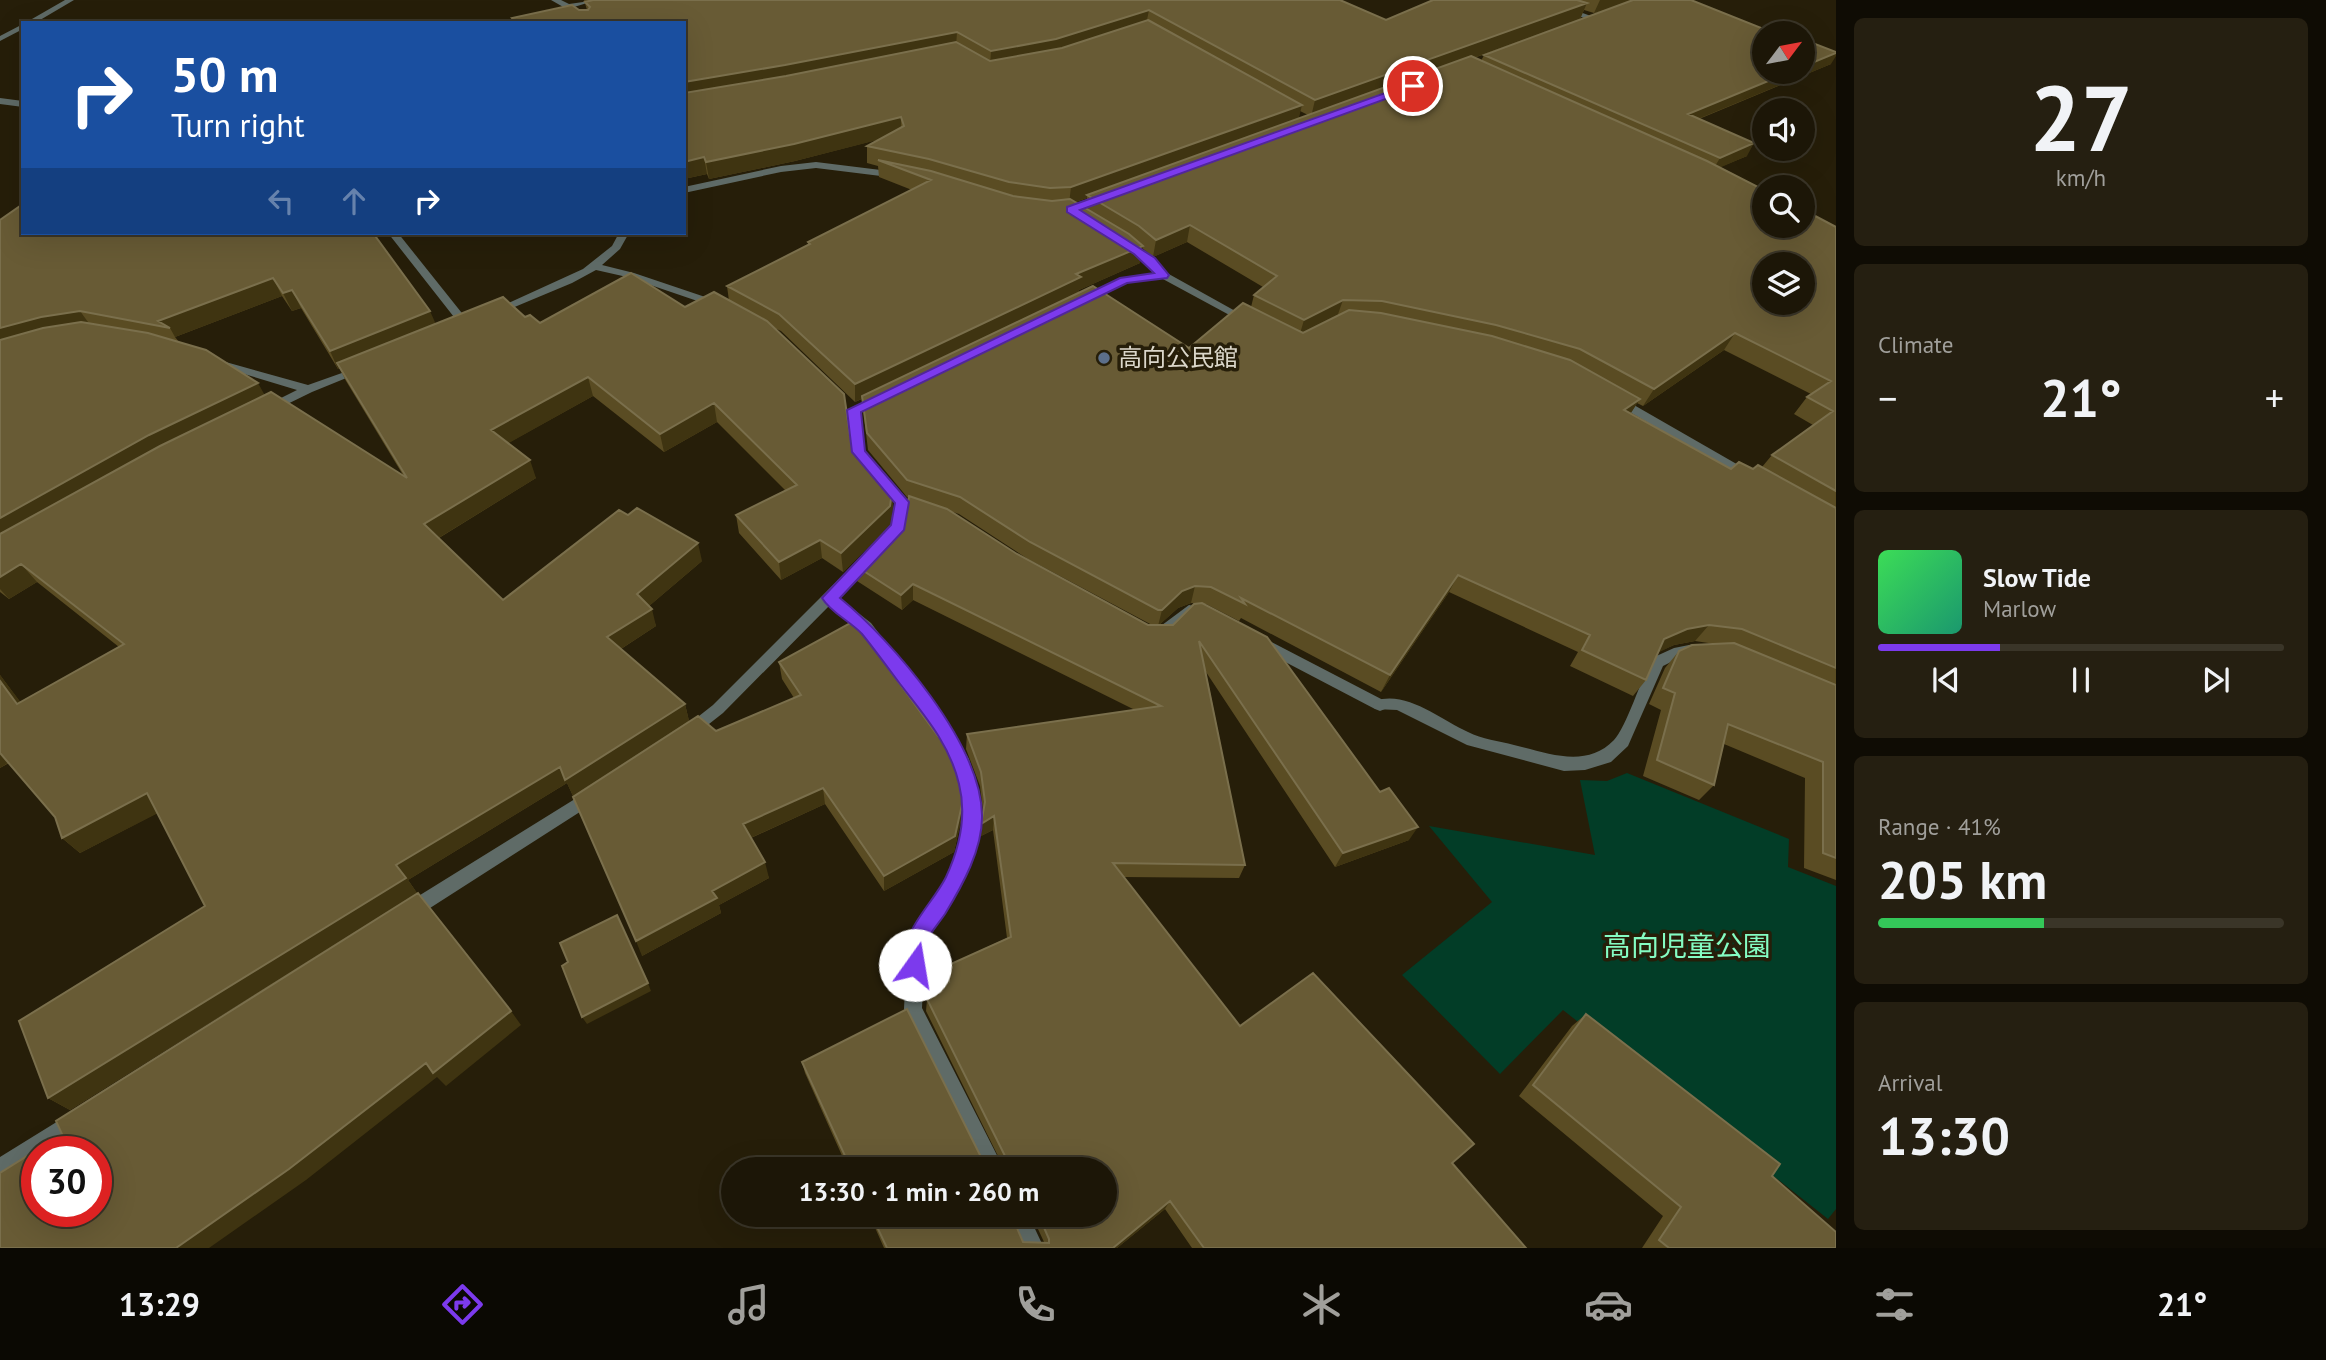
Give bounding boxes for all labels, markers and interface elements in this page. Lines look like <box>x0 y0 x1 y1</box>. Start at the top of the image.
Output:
north arrow <box>1752 21 1815 84</box>
map controls <box>1752 21 1815 315</box>
text: 50 m <box>171 42 278 106</box>
icon: right <box>56 49 147 140</box>
pin <box>1383 56 1443 116</box>
text: 27 <box>2029 58 2133 176</box>
icon: arrive <box>1394 67 1432 105</box>
button: sound <box>1752 98 1815 161</box>
text: Turn right <box>171 104 305 146</box>
text: km/h <box>2056 163 2106 192</box>
button: search <box>1752 175 1815 238</box>
icon: left <box>262 182 300 220</box>
icon: ahead <box>335 182 373 220</box>
icon: right <box>408 182 446 220</box>
button: layers <box>1752 252 1815 315</box>
text: Climate <box>1878 330 1953 359</box>
place label: 高向公民館 <box>1118 342 1238 373</box>
marker: 高向公民館 <box>1096 350 1112 366</box>
text: 21° <box>2040 364 2122 431</box>
text: − <box>1878 373 1897 422</box>
text: + <box>2265 373 2284 422</box>
text: Slow Tide <box>1983 561 2091 594</box>
text: Marlow <box>1983 594 2056 623</box>
icon: previous <box>1927 661 1965 699</box>
icon: pause <box>2062 661 2100 699</box>
icon: next <box>2197 661 2235 699</box>
text: Range · 41% <box>1878 812 2001 841</box>
text: 205 km <box>1878 846 2047 913</box>
park label: 高向児童公園 <box>1603 927 1771 964</box>
position arrow <box>878 928 952 1002</box>
text: Arrival <box>1878 1068 1942 1097</box>
text: 13:30 <box>1878 1102 2010 1169</box>
speed limit sign: 30 <box>21 1136 112 1227</box>
text: 13:30 · 1 min · 260 m <box>799 1175 1039 1208</box>
icon: directions <box>438 1280 487 1329</box>
icon: music <box>724 1280 773 1329</box>
icon: phone <box>1011 1280 1060 1329</box>
icon: climate <box>1297 1280 1346 1329</box>
icon: car <box>1584 1280 1633 1329</box>
icon: filters <box>1870 1280 1919 1329</box>
text: 13:29 <box>119 1283 200 1325</box>
text: 21° <box>2157 1283 2207 1325</box>

